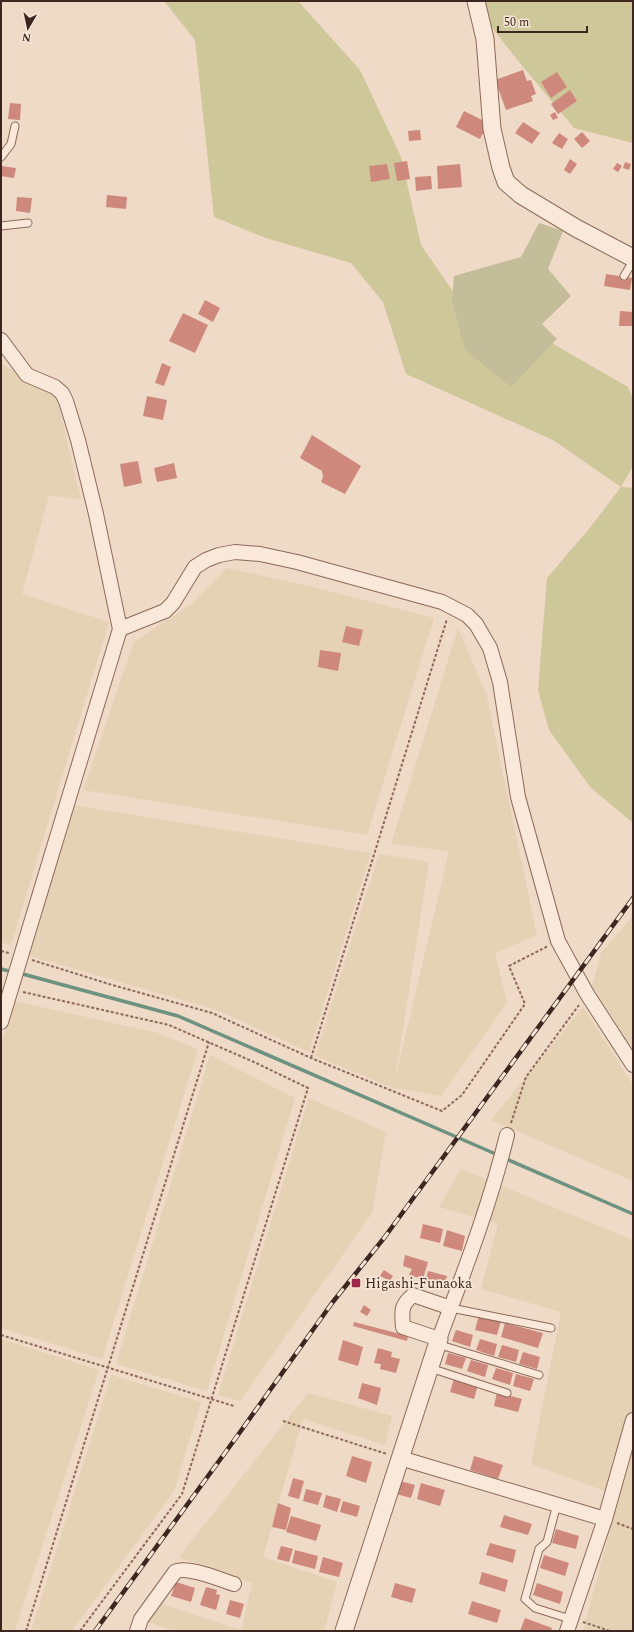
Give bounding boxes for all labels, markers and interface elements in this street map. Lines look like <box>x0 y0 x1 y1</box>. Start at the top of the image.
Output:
north arrow <box>8 8 48 48</box>
scale bar <box>498 8 587 34</box>
text: 50 m <box>504 13 529 32</box>
text: N <box>21 28 32 46</box>
place label: Higashi-Funaoka <box>365 1273 472 1294</box>
marker: Higashi-Funaoka <box>350 1277 362 1289</box>

